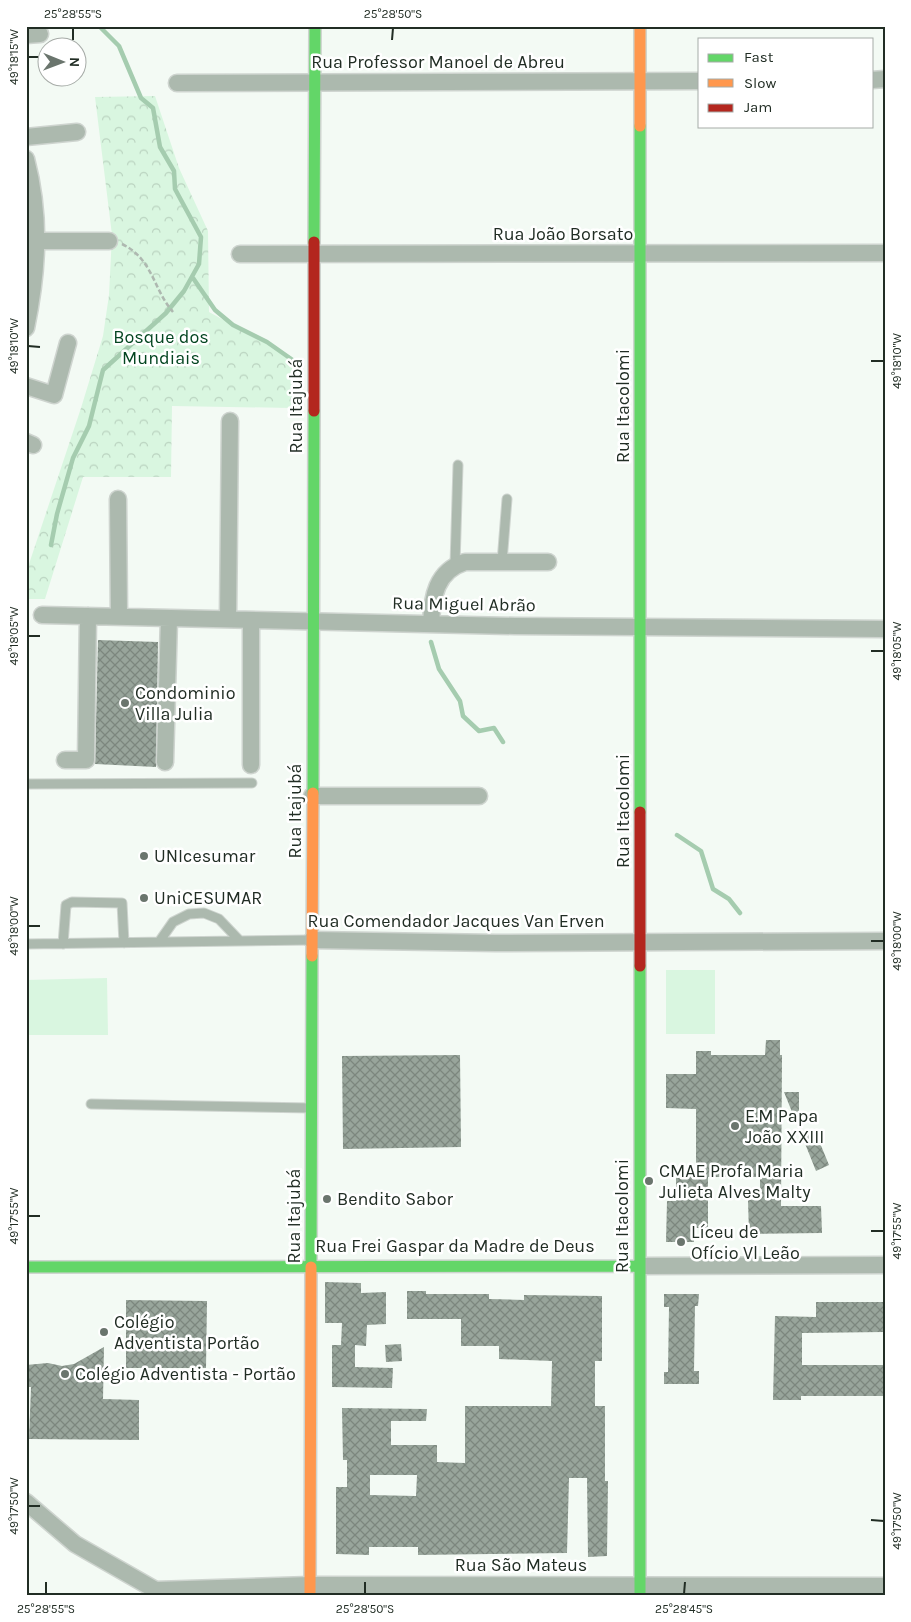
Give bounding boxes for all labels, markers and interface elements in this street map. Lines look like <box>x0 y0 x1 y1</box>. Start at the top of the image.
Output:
text: 25°28'55"S <box>44 7 102 21</box>
text: 25°28'50"S <box>364 7 422 21</box>
text: 49°18'15"W <box>7 29 21 85</box>
north arrow <box>38 38 88 88</box>
legend <box>698 38 874 128</box>
text: Fast <box>744 48 774 66</box>
street label: Rua Professor Manoel de Abreu <box>311 51 565 73</box>
text: N <box>66 57 83 67</box>
text: Slow <box>744 74 776 92</box>
text: Jam <box>744 98 772 116</box>
street label: Rua João Borsato <box>493 223 633 245</box>
text: 49°18'10"W <box>7 318 21 374</box>
park label: Bosque dos Mundiais <box>113 326 209 369</box>
text: 49°18'10"W <box>890 333 904 389</box>
street label: Rua Itacolomi <box>612 349 634 463</box>
street label: Rua Itajubá <box>285 359 307 453</box>
street label: Rua Miguel Abrão <box>392 592 536 616</box>
text: 49°18'05"W <box>7 606 21 666</box>
text: 49°18'05"W <box>890 621 904 681</box>
place label: Condominio Villa Julia <box>135 682 236 725</box>
marker: Condominio Villa Julia <box>119 697 131 709</box>
street label: Rua Itacolomi <box>612 754 634 868</box>
street label: Rua Itajubá <box>284 764 306 858</box>
place label: UNIcesumar <box>154 845 256 867</box>
marker: UNIcesumar <box>138 850 150 862</box>
place label: UniCESUMAR <box>154 887 262 909</box>
marker: UniCESUMAR <box>138 892 150 904</box>
text: 49°18'00"W <box>7 896 21 956</box>
street label: Rua Comendador Jacques Van Erven <box>307 910 605 932</box>
text: 49°18'00"W <box>890 911 904 971</box>
place label: E.M Papa João XXIII <box>745 1105 824 1148</box>
marker: E.M Papa João XXIII <box>729 1120 741 1132</box>
street label: Rua Itacolomi <box>611 1159 633 1273</box>
place label: CMAE Profª Maria Julieta Alves Malty <box>659 1160 811 1203</box>
street label: Rua Itajubá <box>283 1169 305 1263</box>
marker: CMAE Profª Maria Julieta Alves Malty <box>643 1175 655 1187</box>
text: 49°17'55"W <box>7 1187 21 1244</box>
place label: Bendito Sabor <box>337 1188 453 1210</box>
marker: Bendito Sabor <box>321 1193 333 1205</box>
text: 49°17'55"W <box>890 1202 904 1259</box>
place label: Líceu de Ofício Vl Leão <box>691 1221 800 1264</box>
street label: Rua Frei Gaspar da Madre de Deus <box>315 1235 595 1257</box>
marker: Líceu de Ofício Vl Leão <box>675 1236 687 1248</box>
place label: Colégio Adventista Portão <box>114 1311 260 1354</box>
marker: Colégio Adventista Portão <box>98 1326 110 1338</box>
place label: Colégio Adventista - Portão <box>75 1363 296 1385</box>
marker: Colégio Adventista - Portão <box>59 1368 71 1380</box>
text: 49°17'50"W <box>7 1477 21 1535</box>
text: 49°17'50"W <box>890 1492 904 1550</box>
street label: Rua São Mateus <box>455 1554 587 1576</box>
text: 25°28'55"S <box>17 1602 75 1616</box>
text: 25°28'50"S <box>336 1602 394 1616</box>
text: 25°28'45"S <box>655 1602 713 1616</box>

